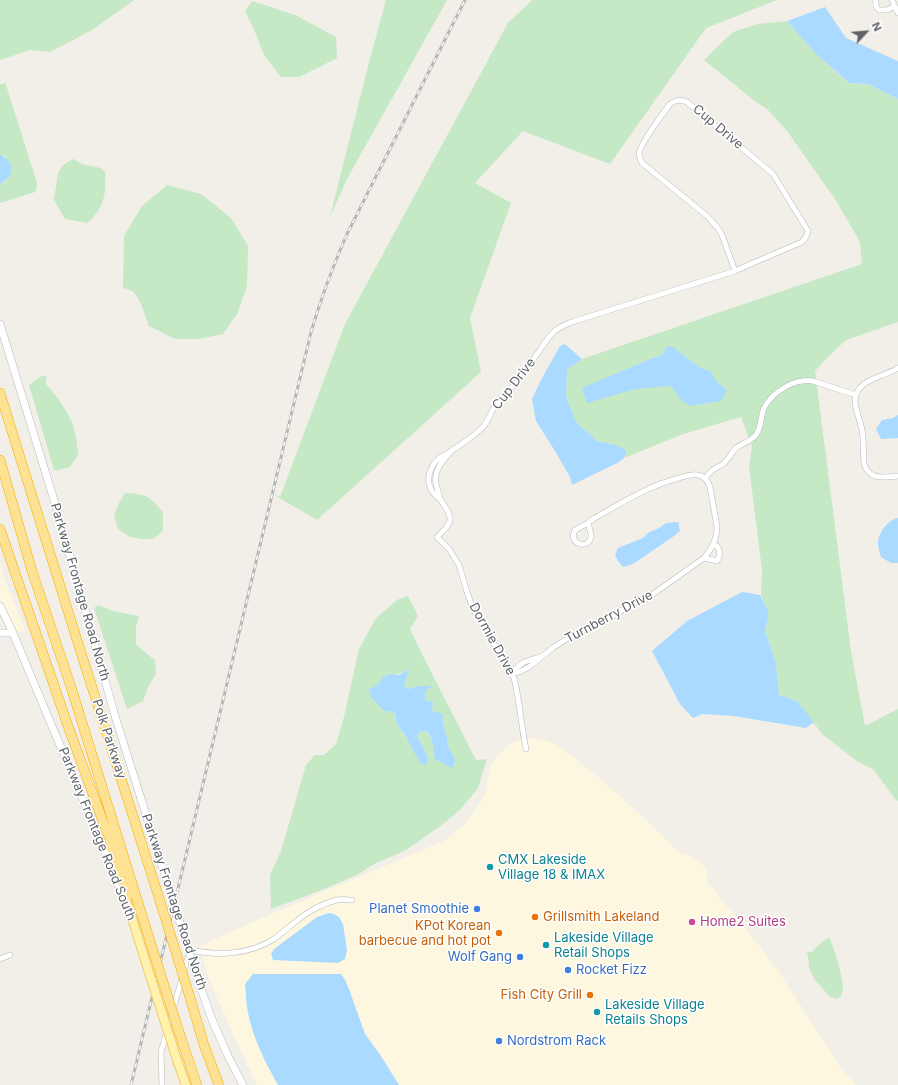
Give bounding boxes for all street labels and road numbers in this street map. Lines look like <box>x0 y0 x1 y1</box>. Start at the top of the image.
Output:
street label: Cup Drive <box>690 101 746 153</box>
street label: Cup Drive <box>489 355 539 413</box>
street label: Parkway Frontage Road North <box>47 501 113 683</box>
street label: Turnberry Drive <box>563 587 655 647</box>
street label: Dormie Drive <box>466 600 518 678</box>
street label: Polk Parkway <box>89 697 129 781</box>
street label: Parkway Frontage Road South <box>55 745 139 923</box>
street label: Parkway Frontage Road North <box>138 812 210 992</box>

